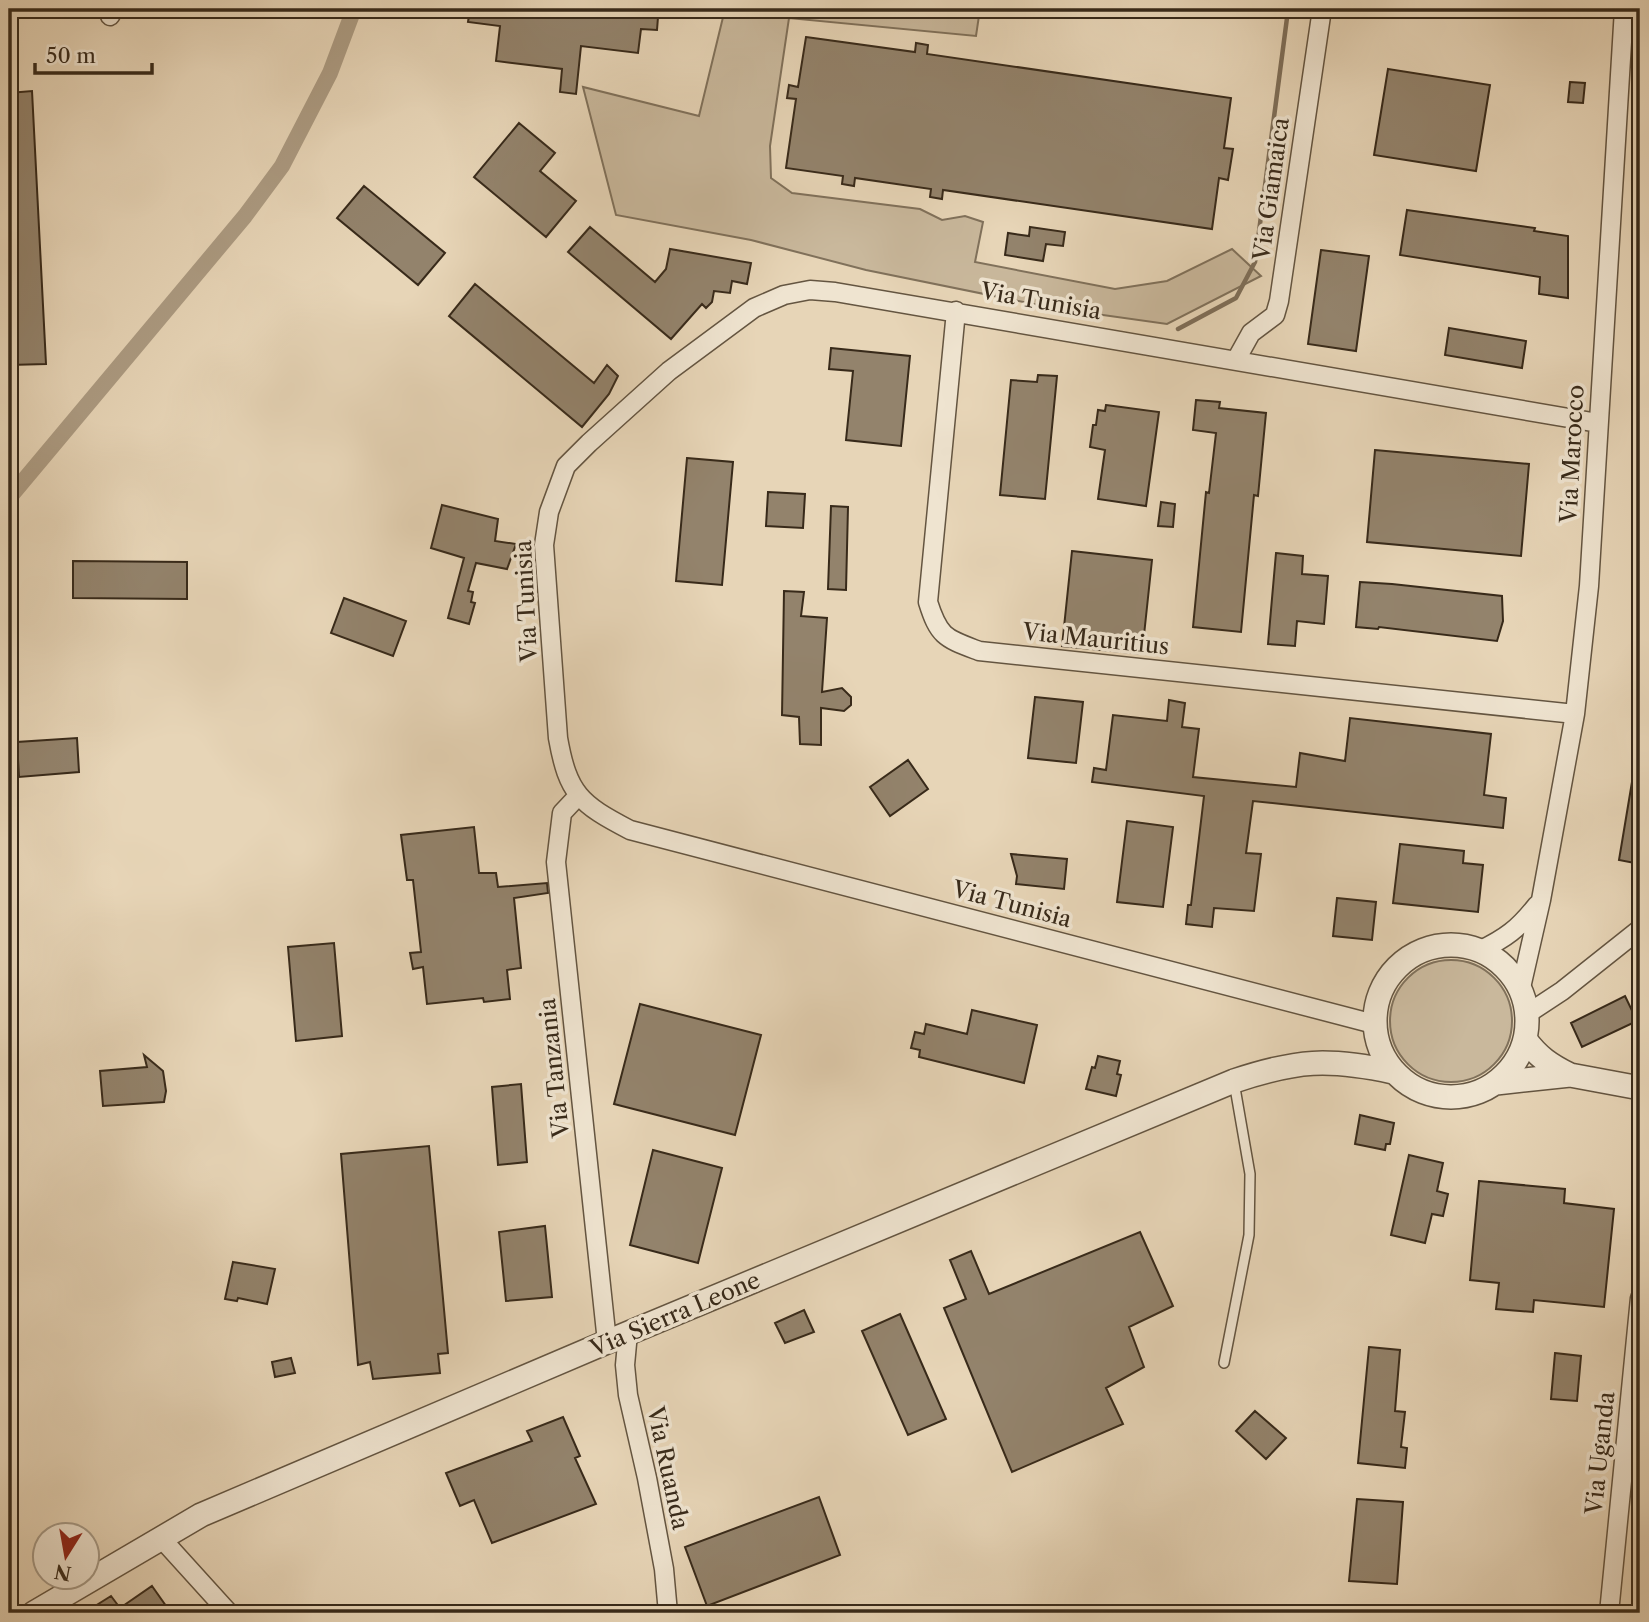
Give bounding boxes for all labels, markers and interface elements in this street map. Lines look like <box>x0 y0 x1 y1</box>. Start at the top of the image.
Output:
scale bar <box>35 32 152 76</box>
text: 50 m <box>46 43 96 68</box>
street label: Via Giamaica <box>1247 115 1295 263</box>
street label: Via Tunisia <box>977 276 1104 326</box>
street label: Via Marocco <box>1554 384 1590 525</box>
street label: Via Tunisia <box>509 538 543 664</box>
street label: Via Mauritius <box>1020 617 1171 661</box>
street label: Via Tunisia <box>948 874 1075 934</box>
street label: Via Tanzania <box>533 996 575 1140</box>
street label: Via Sierra Leone <box>585 1266 764 1363</box>
street label: Via Uganda <box>1580 1389 1620 1517</box>
street label: Via Ruanda <box>641 1403 695 1533</box>
north arrow <box>32 1520 102 1590</box>
text: N <box>53 1559 73 1585</box>

